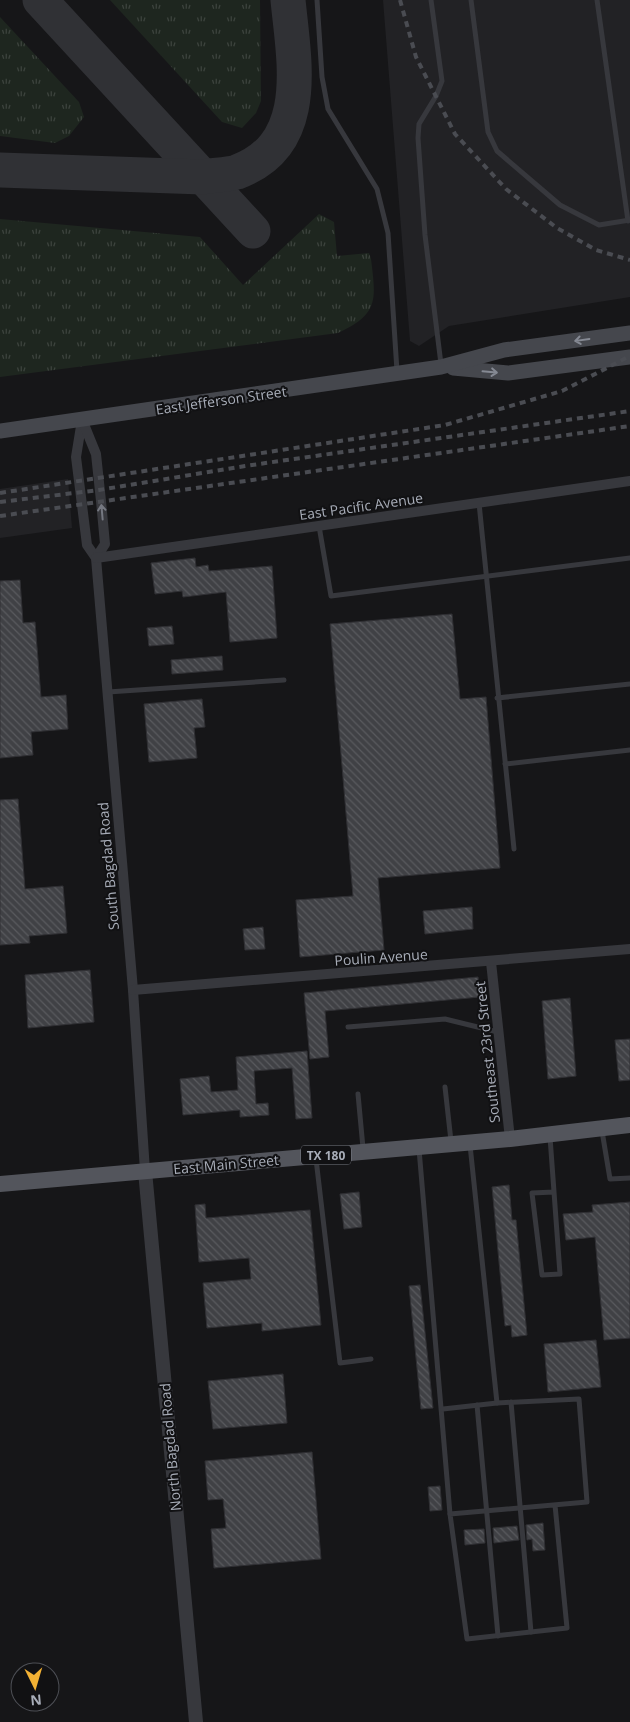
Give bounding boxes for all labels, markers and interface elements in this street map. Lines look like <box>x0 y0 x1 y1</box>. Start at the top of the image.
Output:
one-way arrow <box>574 335 590 345</box>
one-way arrow <box>482 367 498 376</box>
street label: East Jefferson Street <box>154 381 288 419</box>
street label: East Pacific Avenue <box>298 488 424 524</box>
one-way arrow <box>97 504 107 520</box>
street label: South Bagdad Road <box>93 801 123 931</box>
street label: Poulin Avenue <box>334 944 428 970</box>
street label: Southeast 23rd Street <box>470 980 504 1124</box>
road number: TX 180 <box>301 1146 351 1164</box>
street label: East Main Street <box>172 1150 280 1178</box>
street label: North Bagdad Road <box>155 1382 185 1512</box>
north arrow <box>10 1662 60 1712</box>
text: N <box>30 1690 43 1710</box>

